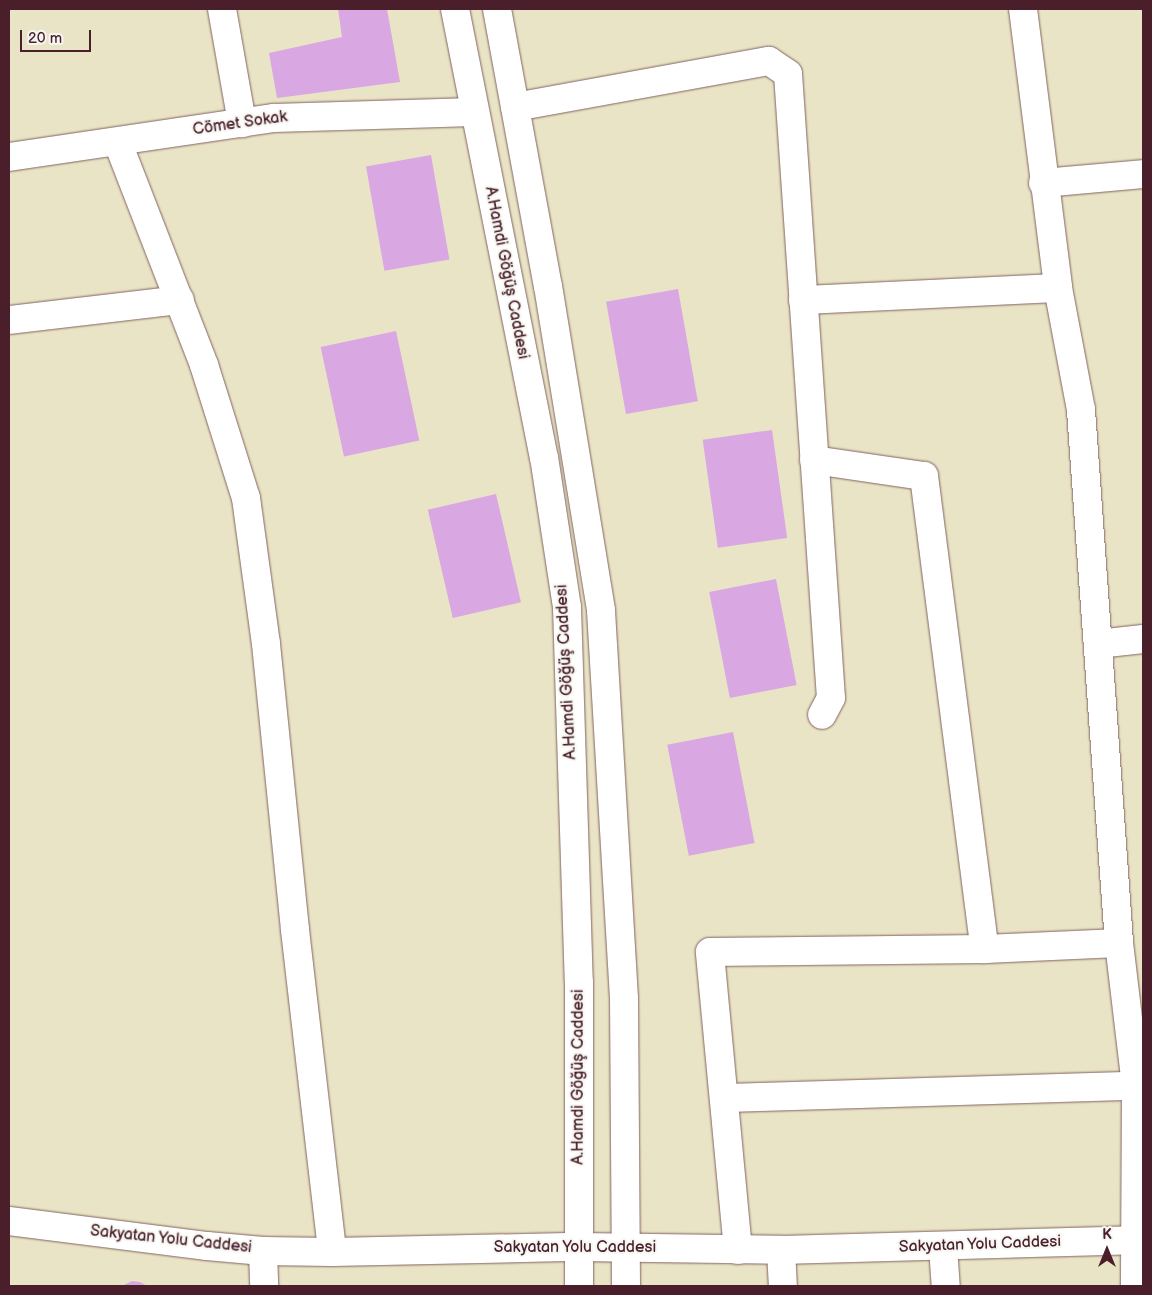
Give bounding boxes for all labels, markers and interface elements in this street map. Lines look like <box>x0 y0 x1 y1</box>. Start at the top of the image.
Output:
scale bar <box>22 20 94 52</box>
text: 20 m <box>28 29 62 48</box>
street label: Cömet Sokak <box>191 108 289 140</box>
street label: A.Hamdi Göğüş Caddesi <box>480 185 532 361</box>
street label: A.Hamdi Göğüş Caddesi <box>553 584 581 760</box>
street label: A.Hamdi Göğüş Caddesi <box>569 989 589 1165</box>
street label: Sakyatan Yolu Caddesi <box>89 1222 253 1258</box>
north arrow <box>1082 1225 1132 1275</box>
text: K <box>1102 1226 1112 1243</box>
street label: Sakyatan Yolu Caddesi <box>898 1233 1062 1257</box>
street label: Sakyatan Yolu Caddesi <box>493 1238 657 1258</box>

